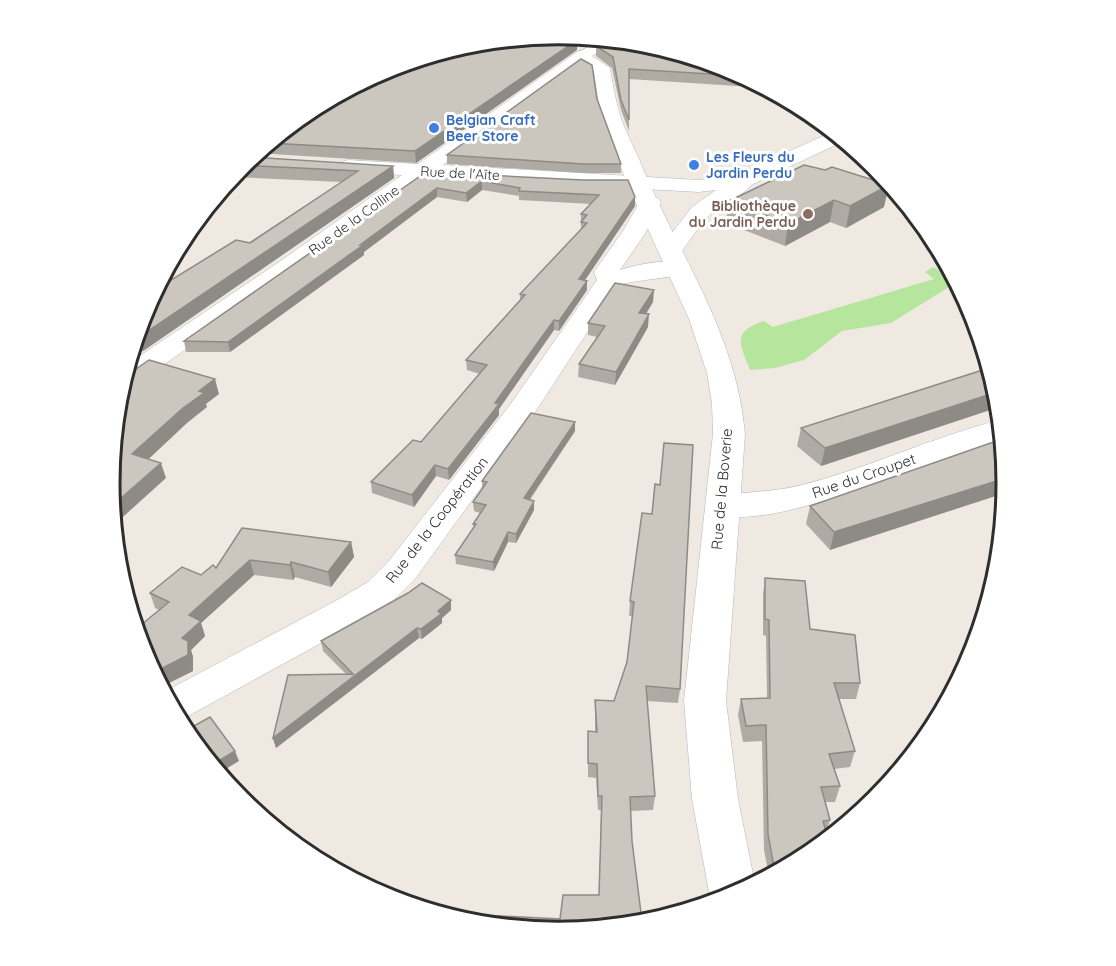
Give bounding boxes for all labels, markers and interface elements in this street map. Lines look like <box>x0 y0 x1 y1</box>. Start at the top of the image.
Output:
place label: Belgian Craft Beer Store <box>446 111 536 145</box>
marker: Belgian Craft Beer Store <box>427 121 441 135</box>
place label: Les Fleurs du Jardin Perdu <box>706 148 795 182</box>
marker: Les Fleurs du Jardin Perdu <box>687 158 701 172</box>
street label: Rue de l'Aîte <box>420 162 500 184</box>
street label: Rue de la Colline <box>305 181 403 259</box>
place label: Bibliothèque du Jardin Perdu <box>689 197 796 231</box>
marker: Bibliothèque du Jardin Perdu <box>801 207 815 221</box>
street label: Rue de la Boverie <box>707 427 736 550</box>
street label: Rue du Croupet <box>809 449 918 502</box>
street label: Rue de la Coopération <box>381 453 492 587</box>

